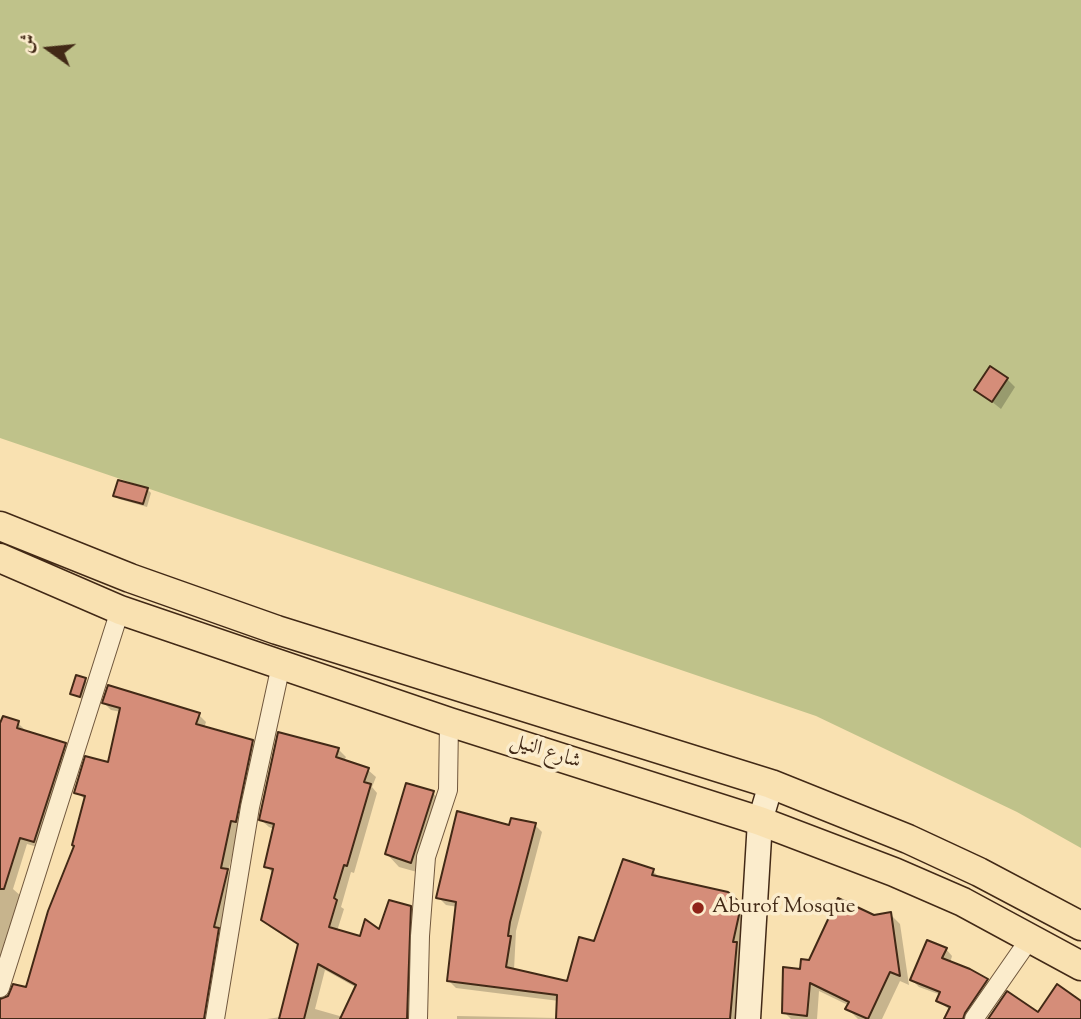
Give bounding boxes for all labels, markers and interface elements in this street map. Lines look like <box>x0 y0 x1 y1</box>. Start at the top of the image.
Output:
north arrow <box>14 14 84 84</box>
text: ش <box>13 31 44 56</box>
street label: شارع النيل <box>506 730 584 776</box>
place label: Aburof Mosque <box>712 895 856 921</box>
marker: Aburof Mosque <box>690 900 706 916</box>

